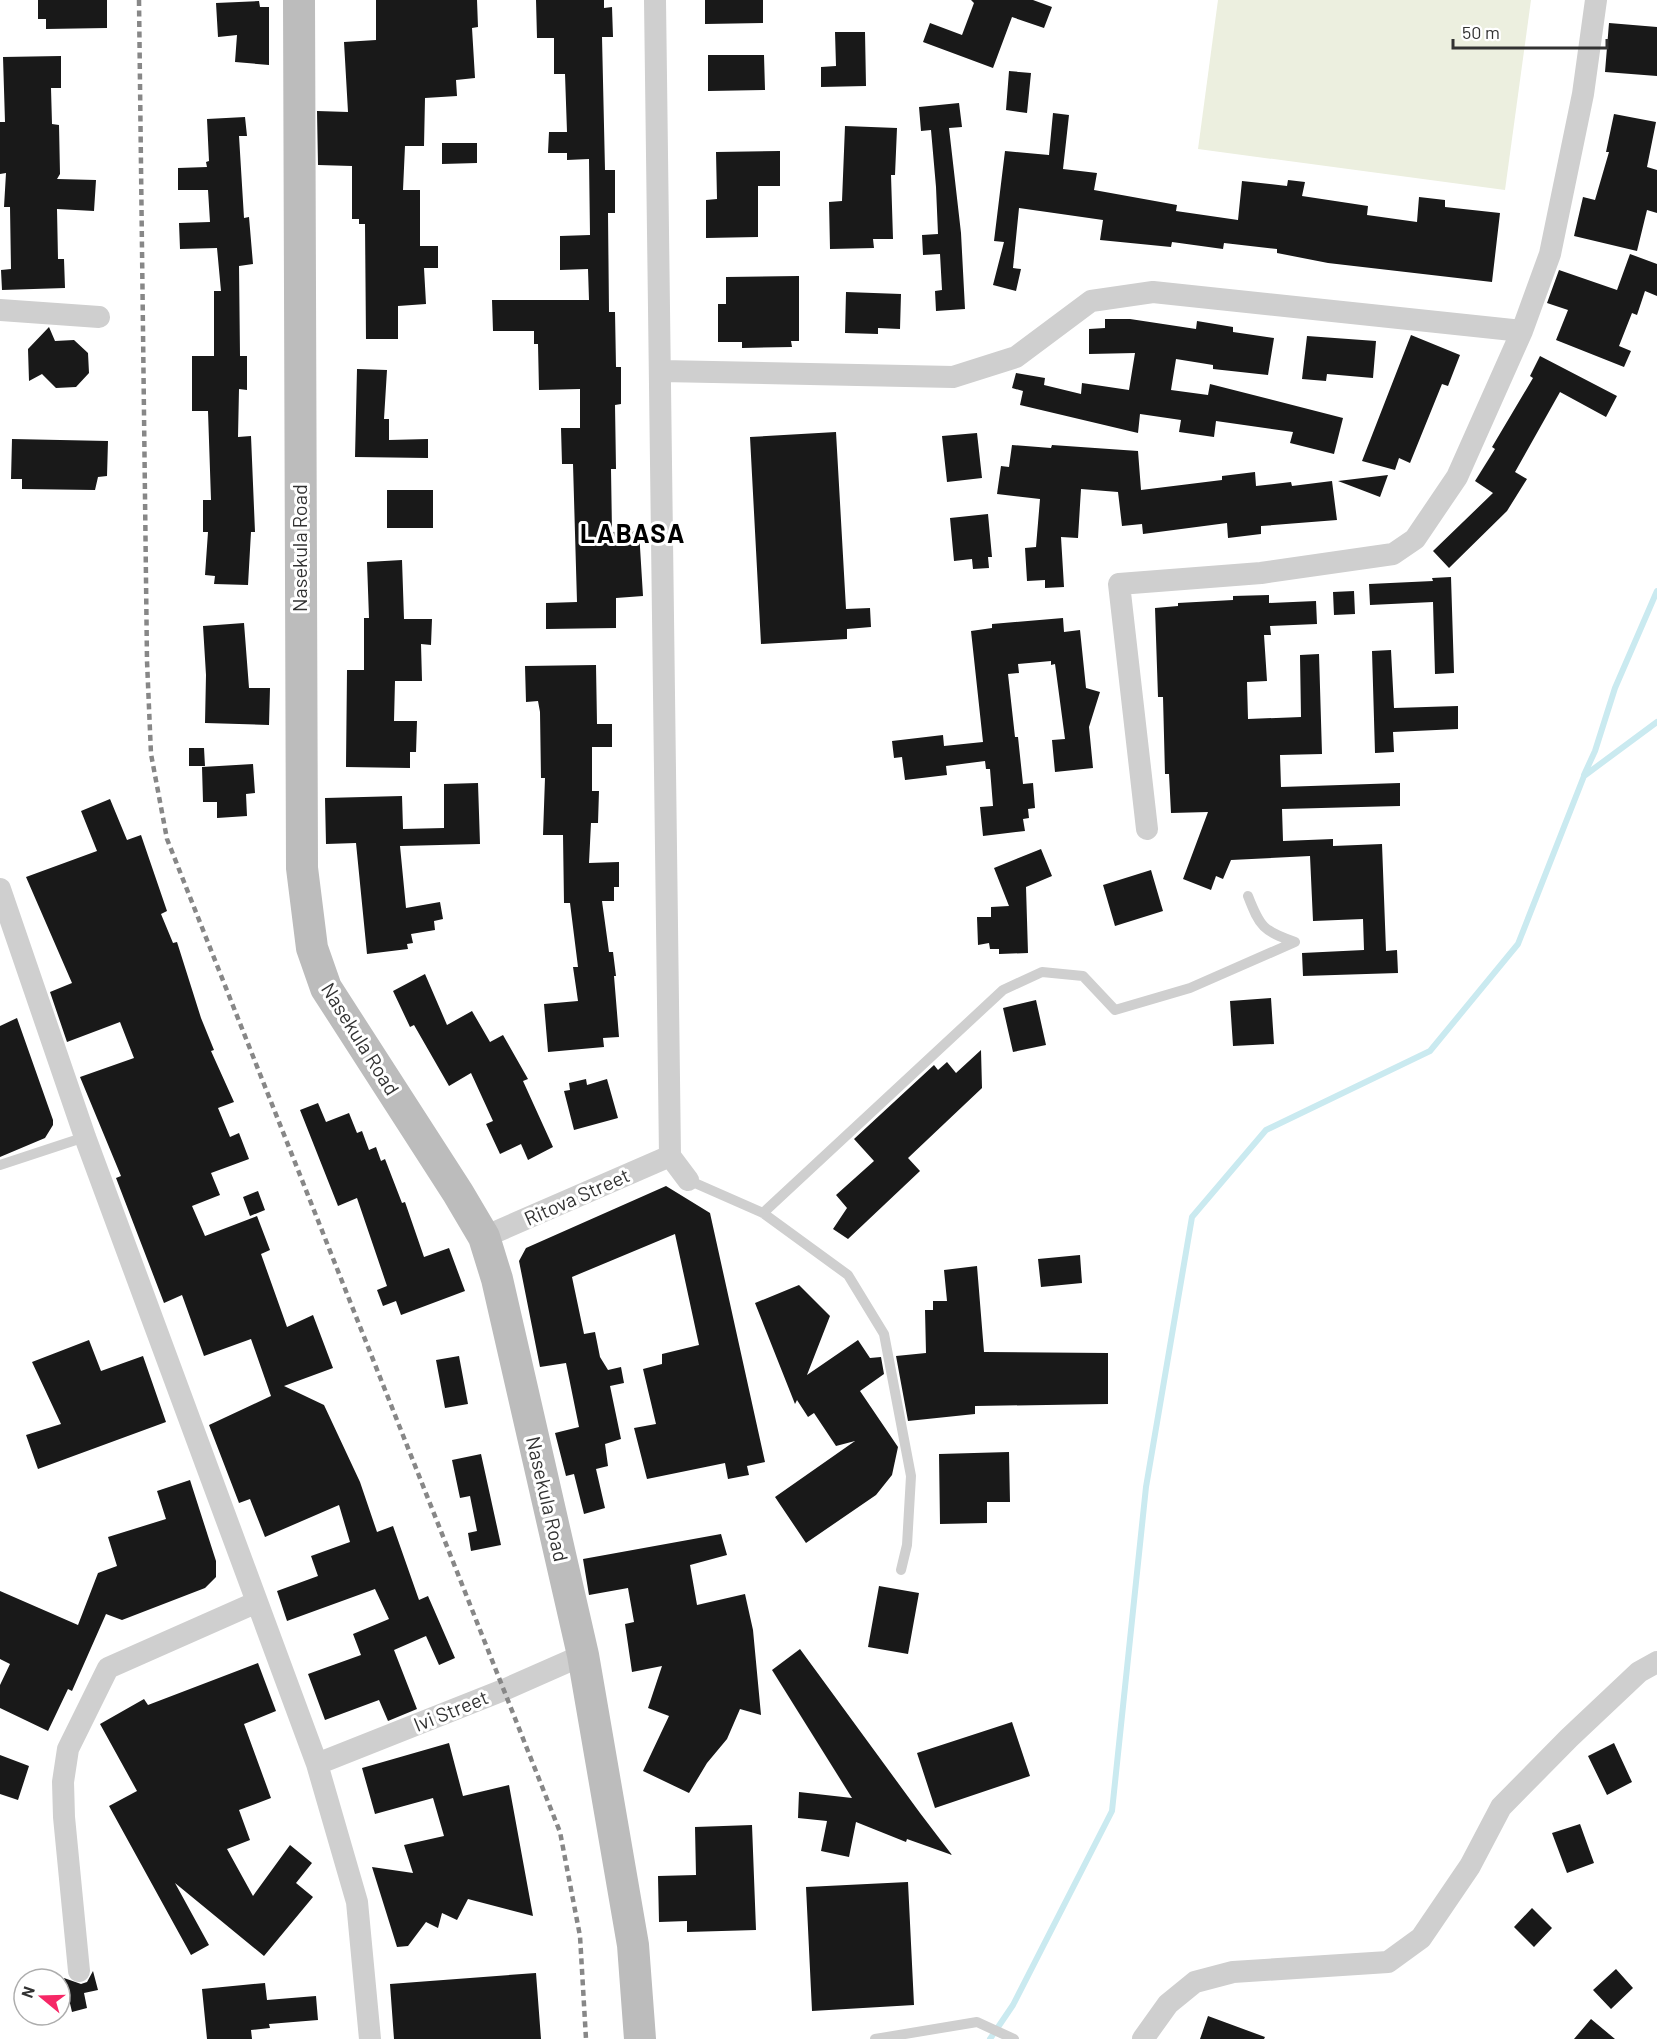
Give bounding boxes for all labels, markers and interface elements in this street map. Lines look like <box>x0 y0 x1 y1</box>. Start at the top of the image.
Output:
scale bar <box>1453 12 1608 50</box>
text: 50 m <box>1462 21 1500 43</box>
street label: Nasekula Road <box>287 484 311 612</box>
district label: LABASA <box>580 517 686 548</box>
street label: Nasekula Road <box>317 978 405 1099</box>
street label: Ritova Street <box>520 1162 633 1230</box>
street label: Nasekula Road <box>522 1434 574 1564</box>
street label: Ivi Street <box>410 1684 491 1736</box>
north arrow <box>12 1967 72 2027</box>
text: N <box>17 1984 38 2000</box>

